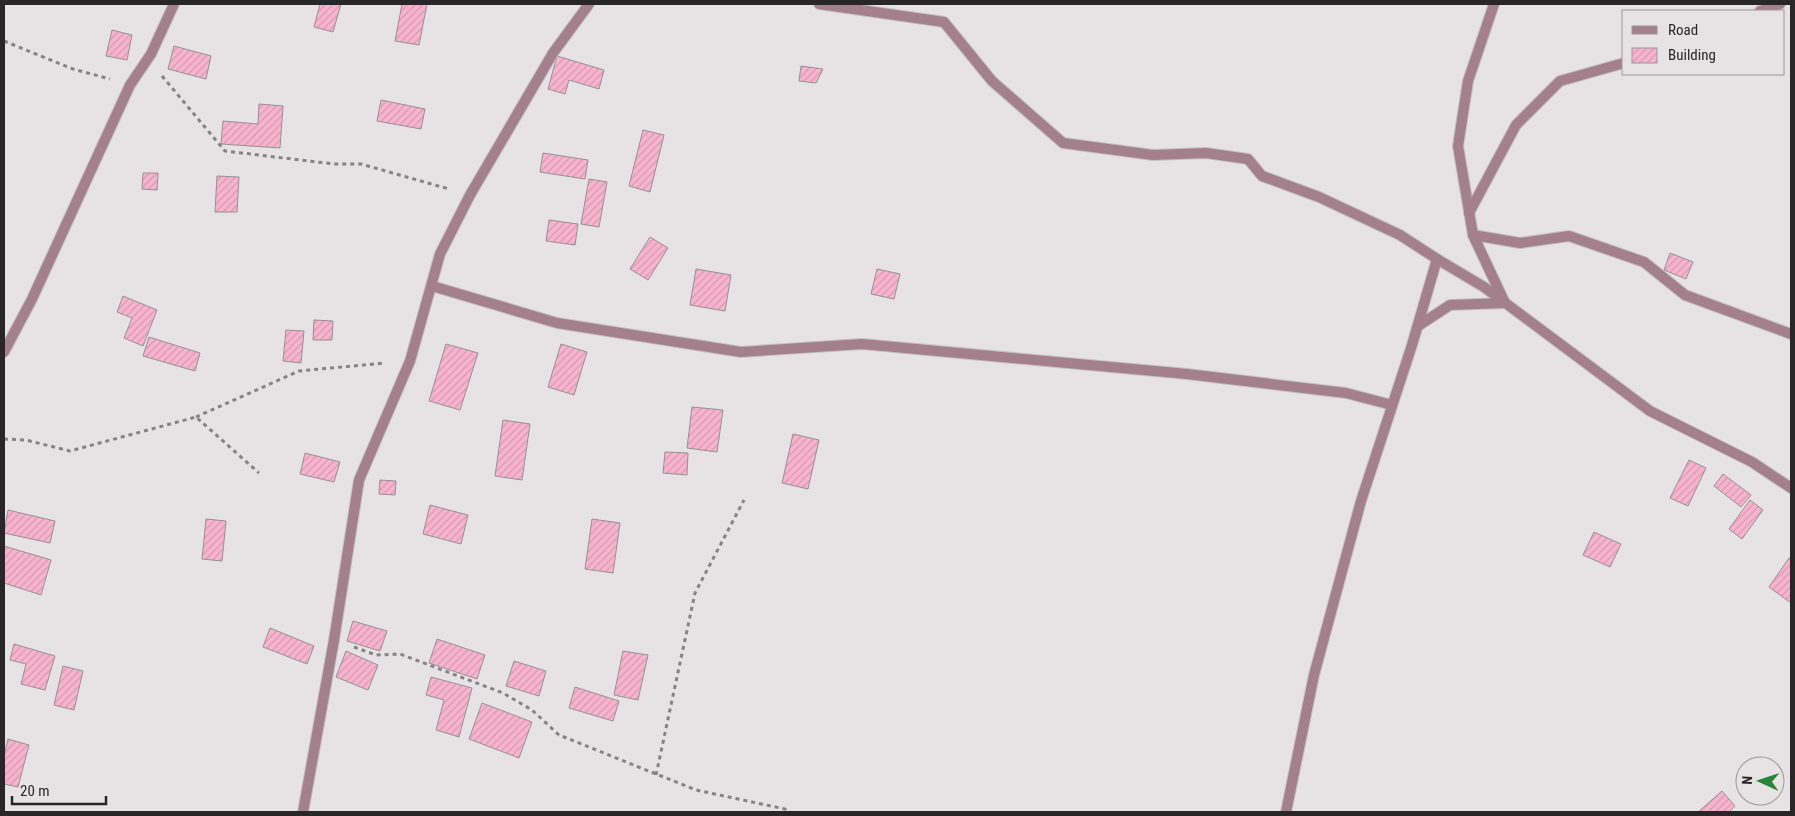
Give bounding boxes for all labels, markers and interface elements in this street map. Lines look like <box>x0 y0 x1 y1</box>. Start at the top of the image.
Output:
legend <box>1622 10 1785 75</box>
text: Road <box>1668 21 1698 39</box>
text: Building <box>1668 46 1716 64</box>
north arrow <box>1735 756 1785 806</box>
scale bar <box>12 774 106 806</box>
text: N <box>1739 776 1755 785</box>
text: 20 m <box>20 782 50 800</box>

